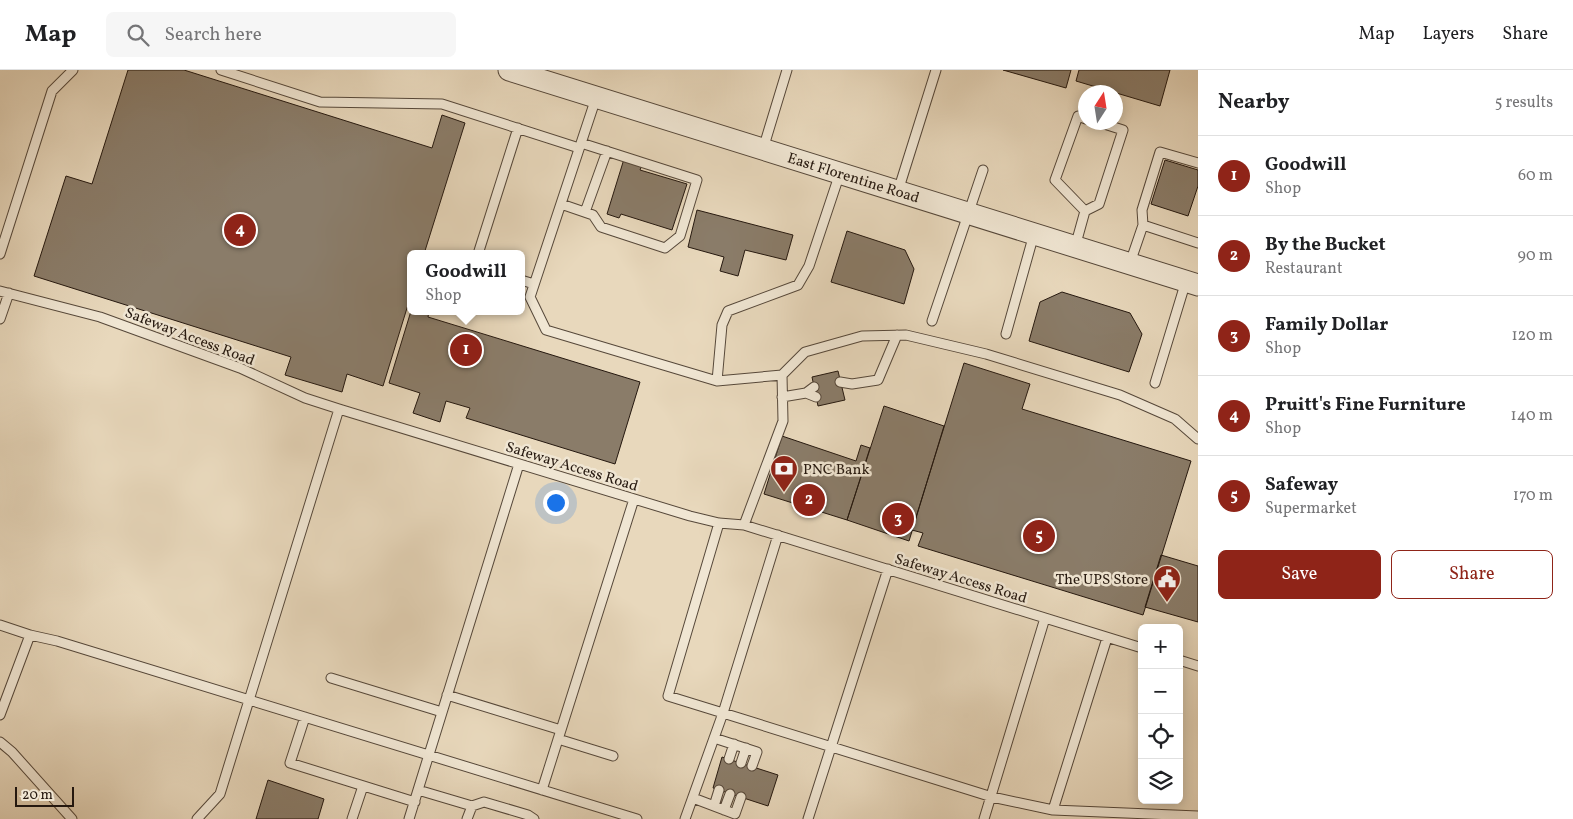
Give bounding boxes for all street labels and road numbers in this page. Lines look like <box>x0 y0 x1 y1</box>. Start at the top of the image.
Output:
street label: East Florentine Road <box>785 148 922 209</box>
street label: Safeway Access Road <box>121 303 257 372</box>
street label: Safeway Access Road <box>503 437 640 498</box>
street label: Safeway Access Road <box>892 549 1029 610</box>

